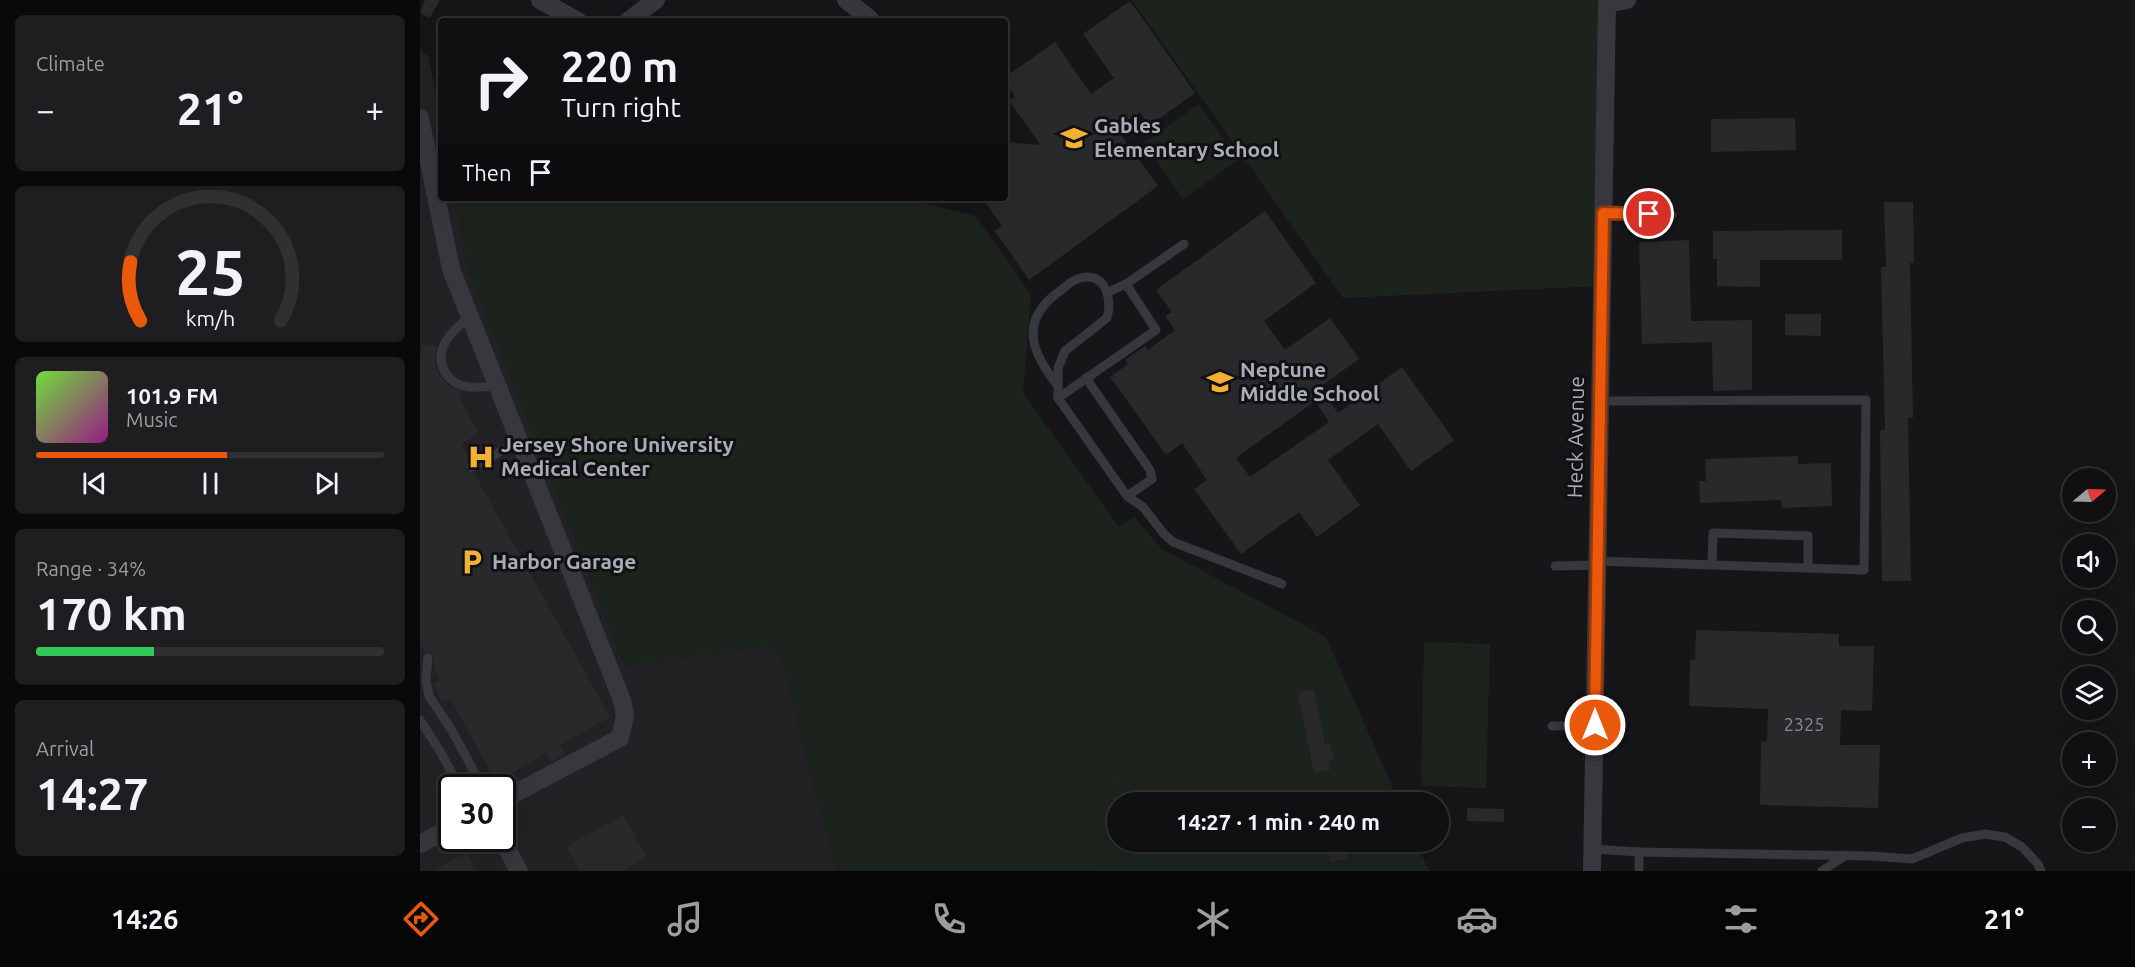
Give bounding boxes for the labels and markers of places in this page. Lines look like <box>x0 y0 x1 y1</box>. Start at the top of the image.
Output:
place label: Gables Elementary School <box>1094 113 1279 161</box>
school or university icon: Gables Elementary School <box>1059 123 1089 153</box>
pin <box>1623 188 1674 239</box>
place label: Neptune Middle School <box>1240 357 1379 405</box>
school or university icon: Neptune Middle School <box>1205 367 1235 397</box>
place label: Jersey Shore University Medical Center <box>501 432 734 480</box>
hospital icon: Jersey Shore University Medical Center <box>466 442 496 472</box>
parking icon: Harbor Garage <box>457 547 487 577</box>
place label: Harbor Garage <box>492 549 636 573</box>

